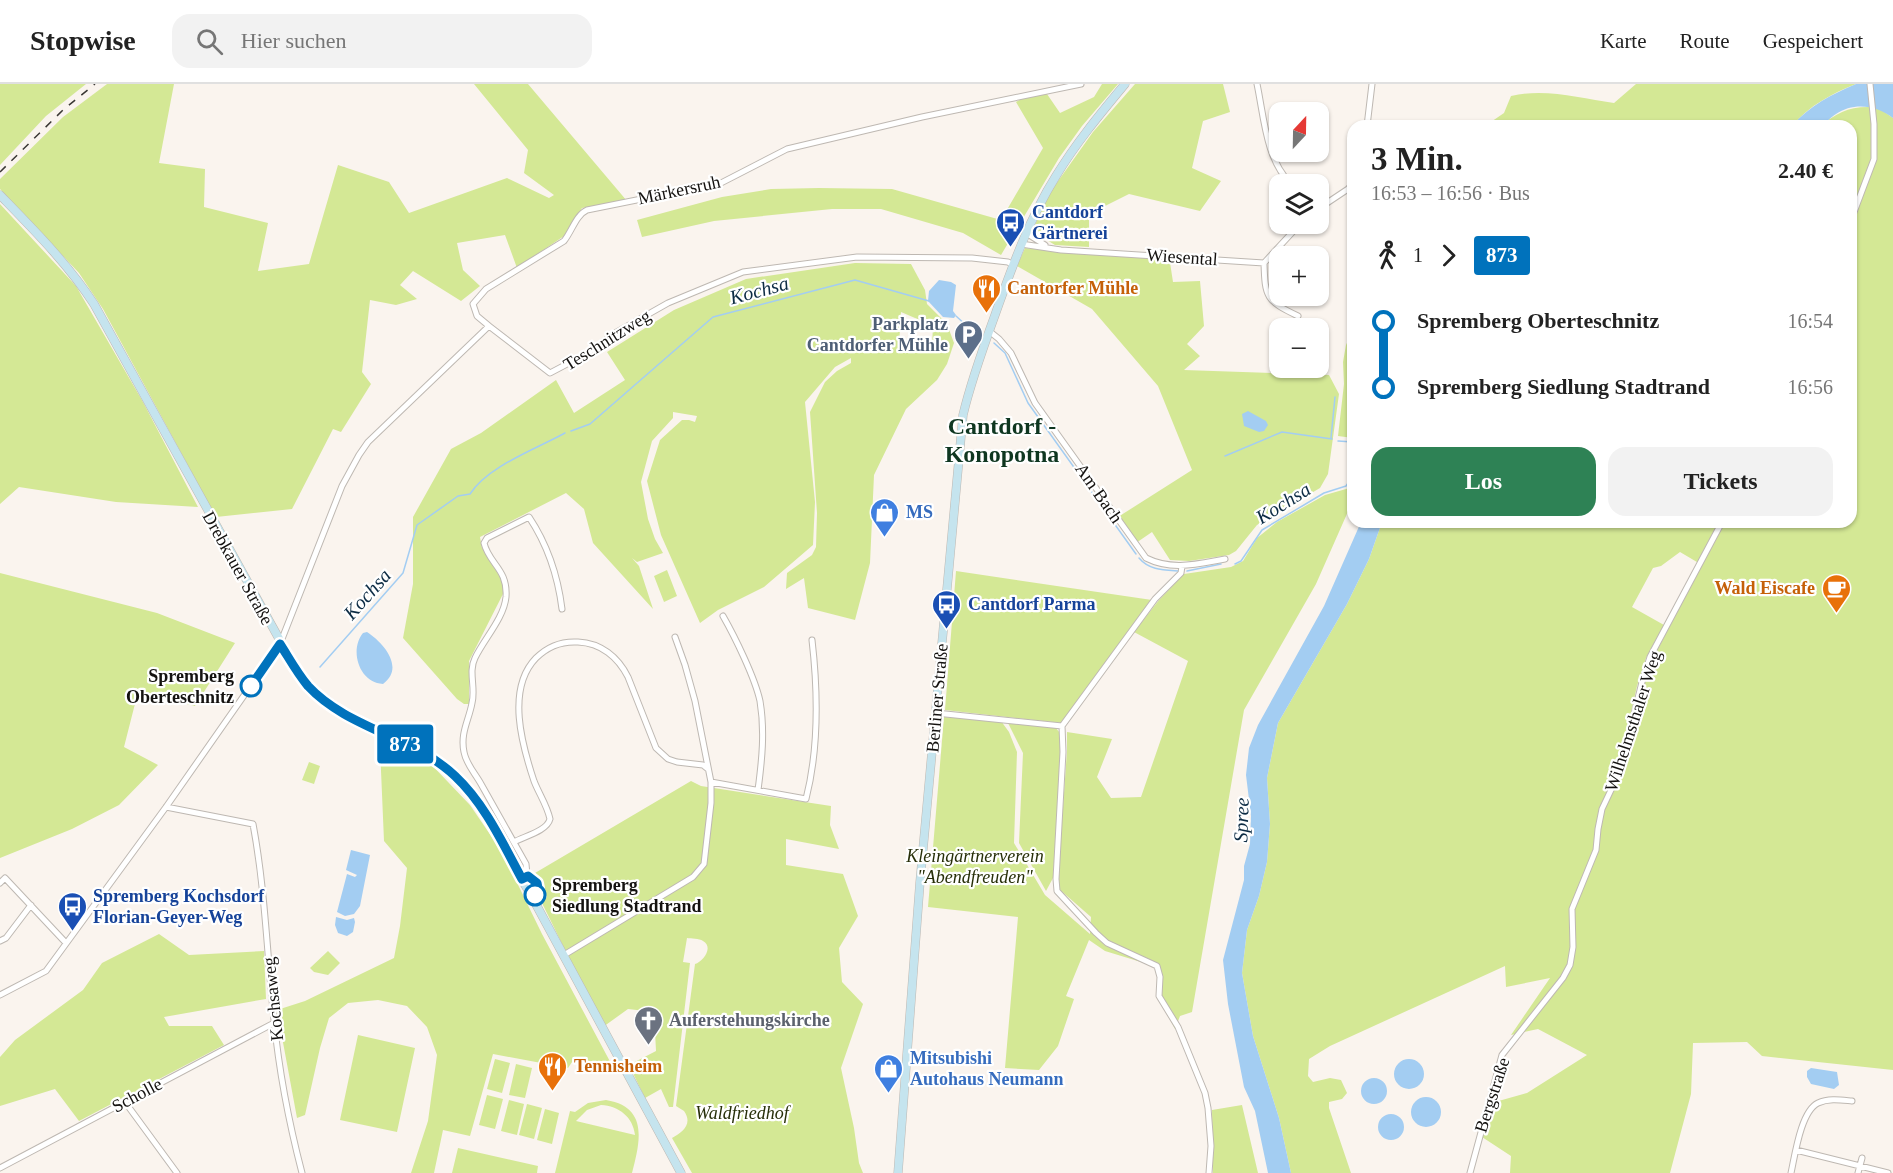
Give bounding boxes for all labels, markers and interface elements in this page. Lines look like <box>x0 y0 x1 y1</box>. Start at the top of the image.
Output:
search box <box>172 14 592 68</box>
text: Stopwise <box>30 25 136 56</box>
icon: search <box>193 25 226 58</box>
text: Hier suchen <box>241 28 346 53</box>
text: Karte <box>1600 29 1647 53</box>
text: Route <box>1680 29 1730 53</box>
text: Gespeichert <box>1763 29 1863 53</box>
north arrow <box>1269 102 1329 162</box>
map controls <box>1269 102 1329 378</box>
text: 3 Min. <box>1371 141 1463 177</box>
text: 2.40 € <box>1778 158 1833 183</box>
street label: Märkersruh <box>636 171 722 209</box>
button: layers <box>1269 174 1329 234</box>
text: 16:53 – 16:56 · Bus <box>1371 182 1530 204</box>
place label: Cantdorf Gärtnerei <box>1032 202 1108 243</box>
bus stop icon: Cantdorf Gärtnerei <box>995 206 1027 248</box>
icon: walk <box>1371 239 1404 272</box>
icon: forward <box>1432 239 1465 272</box>
text: 873 <box>1486 243 1518 267</box>
text: 1 <box>1413 244 1423 266</box>
street label: Wiesental <box>1146 245 1218 269</box>
button: + <box>1269 246 1329 306</box>
water label: Kochsa <box>726 272 791 309</box>
restaurant icon: Cantorfer Mühle <box>970 272 1002 314</box>
place label: Cantorfer Mühle <box>1007 278 1138 298</box>
street label: Teschnitzweg <box>560 305 654 375</box>
text: Spremberg Oberteschnitz <box>1417 308 1659 333</box>
text: 16:54 <box>1787 310 1833 332</box>
place label: Parkplatz Cantdorfer Mühle <box>807 314 948 355</box>
parking icon: Parkplatz Cantdorfer Mühle <box>953 318 985 360</box>
button: − <box>1269 318 1329 378</box>
text: Spremberg Siedlung Stadtrand <box>1417 374 1710 399</box>
text: 16:56 <box>1787 376 1833 398</box>
district label: Cantdorf - Konopotna <box>945 413 1059 467</box>
button: Los <box>1371 447 1596 516</box>
button: Tickets <box>1608 447 1833 516</box>
street label: Am Bach <box>1071 459 1127 527</box>
water label: Kochsa <box>1251 478 1314 529</box>
shop icon: MS <box>869 496 901 538</box>
place label: MS <box>906 502 933 522</box>
street label: Drebkauer Straße <box>199 508 277 628</box>
water label: Kochsa <box>338 564 395 624</box>
cafe icon: Wald Eiscafe <box>1820 572 1852 614</box>
place label: Wald Eiscafe <box>1714 578 1815 598</box>
bus stop icon: Cantdorf Parma <box>931 588 963 630</box>
place label: Cantdorf Parma <box>968 594 1095 614</box>
street label: Berliner Straße <box>922 643 952 753</box>
street label: Wilhelmsthaler Weg <box>1601 648 1665 794</box>
place label: Spremberg Oberteschnitz <box>126 666 234 707</box>
marker: Spremberg Oberteschnitz <box>240 675 262 697</box>
line badge: 873 <box>370 724 440 764</box>
text: 873 <box>389 732 421 756</box>
water label: Spree <box>1229 797 1254 843</box>
park label: Kleingärtnerverein "Abendfreuden" <box>905 846 1044 887</box>
place label: Spremberg Siedlung Stadtrand <box>552 875 702 916</box>
marker: Spremberg Siedlung Stadtrand <box>524 884 546 906</box>
place label: Spremberg Kochsdorf Florian-Geyer-Weg <box>93 886 265 927</box>
bus stop icon: Spremberg Kochsdorf Florian-Geyer-Weg <box>56 890 88 932</box>
street label: Kochsaweg <box>259 956 287 1042</box>
church icon: Auferstehungskirche <box>632 1004 664 1046</box>
place label: Auferstehungskirche <box>669 1010 830 1030</box>
place label: Mitsubishi Autohaus Neumann <box>910 1048 1064 1089</box>
restaurant icon: Tennisheim <box>537 1050 569 1092</box>
shop icon: Mitsubishi Autohaus Neumann <box>873 1052 905 1094</box>
street label: Bergstraße <box>1470 1055 1514 1135</box>
place label: Tennisheim <box>574 1056 662 1076</box>
street label: Scholle <box>108 1073 166 1117</box>
park label: Waldfriedhof <box>695 1103 792 1123</box>

